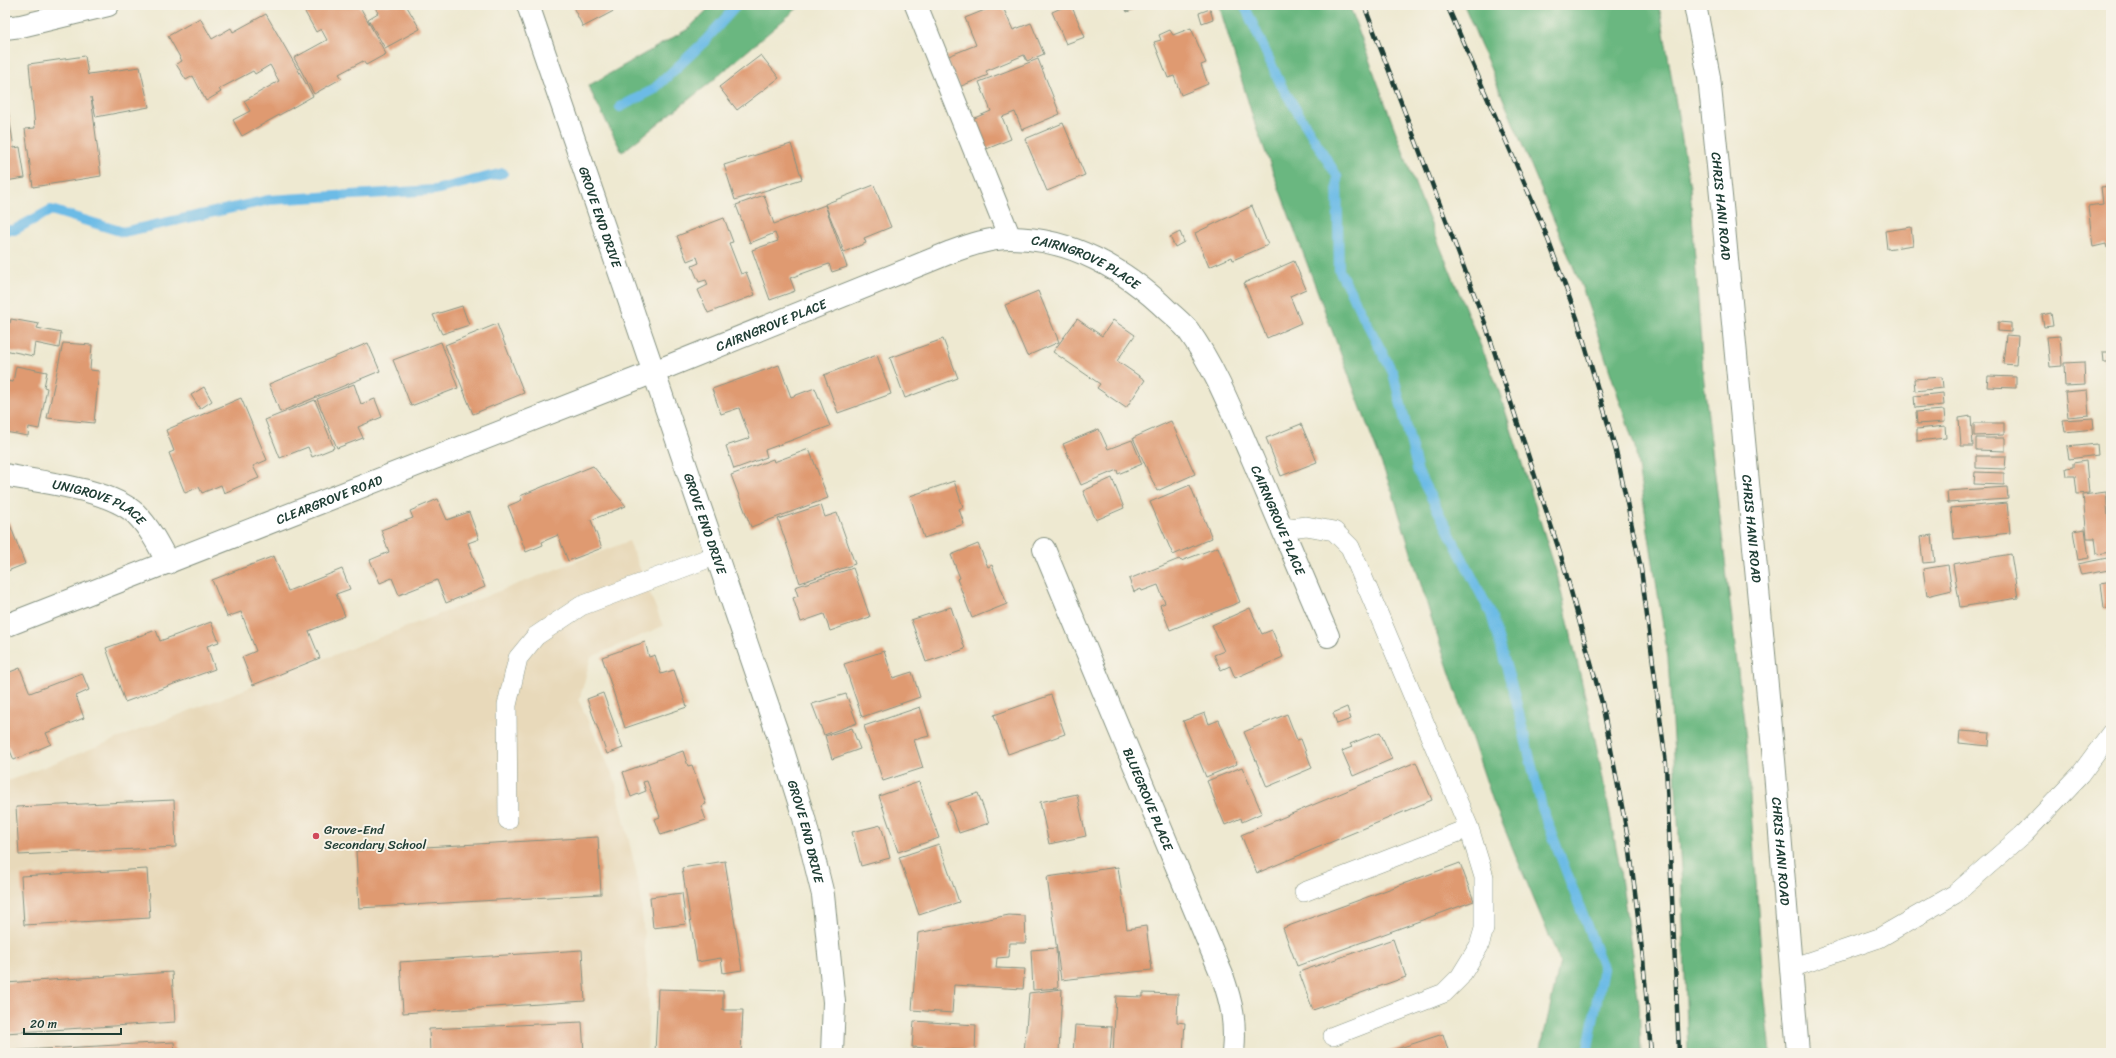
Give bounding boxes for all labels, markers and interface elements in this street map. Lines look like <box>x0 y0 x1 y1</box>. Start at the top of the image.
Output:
street label: CHRIS HANI ROAD <box>1705 151 1739 261</box>
street label: GROVE END DRIVE <box>573 163 629 272</box>
street label: CAIRNGROVE PLACE <box>1030 228 1146 295</box>
street label: CAIRNGROVE PLACE <box>712 292 831 358</box>
street label: CAIRNGROVE PLACE <box>1245 461 1313 579</box>
street label: CLEARGROVE ROAD <box>272 468 386 530</box>
street label: GROVE END DRIVE <box>677 470 734 578</box>
street label: UNIGROVE PLACE <box>51 472 153 530</box>
street label: CHRIS HANI ROAD <box>1736 473 1769 584</box>
street label: BLUEGROVE PLACE <box>1117 744 1181 855</box>
street label: GROVE END DRIVE <box>781 777 831 886</box>
street label: CHRIS HANI ROAD <box>1766 796 1797 907</box>
place label: Grove-End Secondary School <box>324 818 426 856</box>
marker: Grove-End Secondary School <box>311 831 321 841</box>
scale bar <box>24 1010 121 1036</box>
text: 20 m <box>30 1013 57 1035</box>

